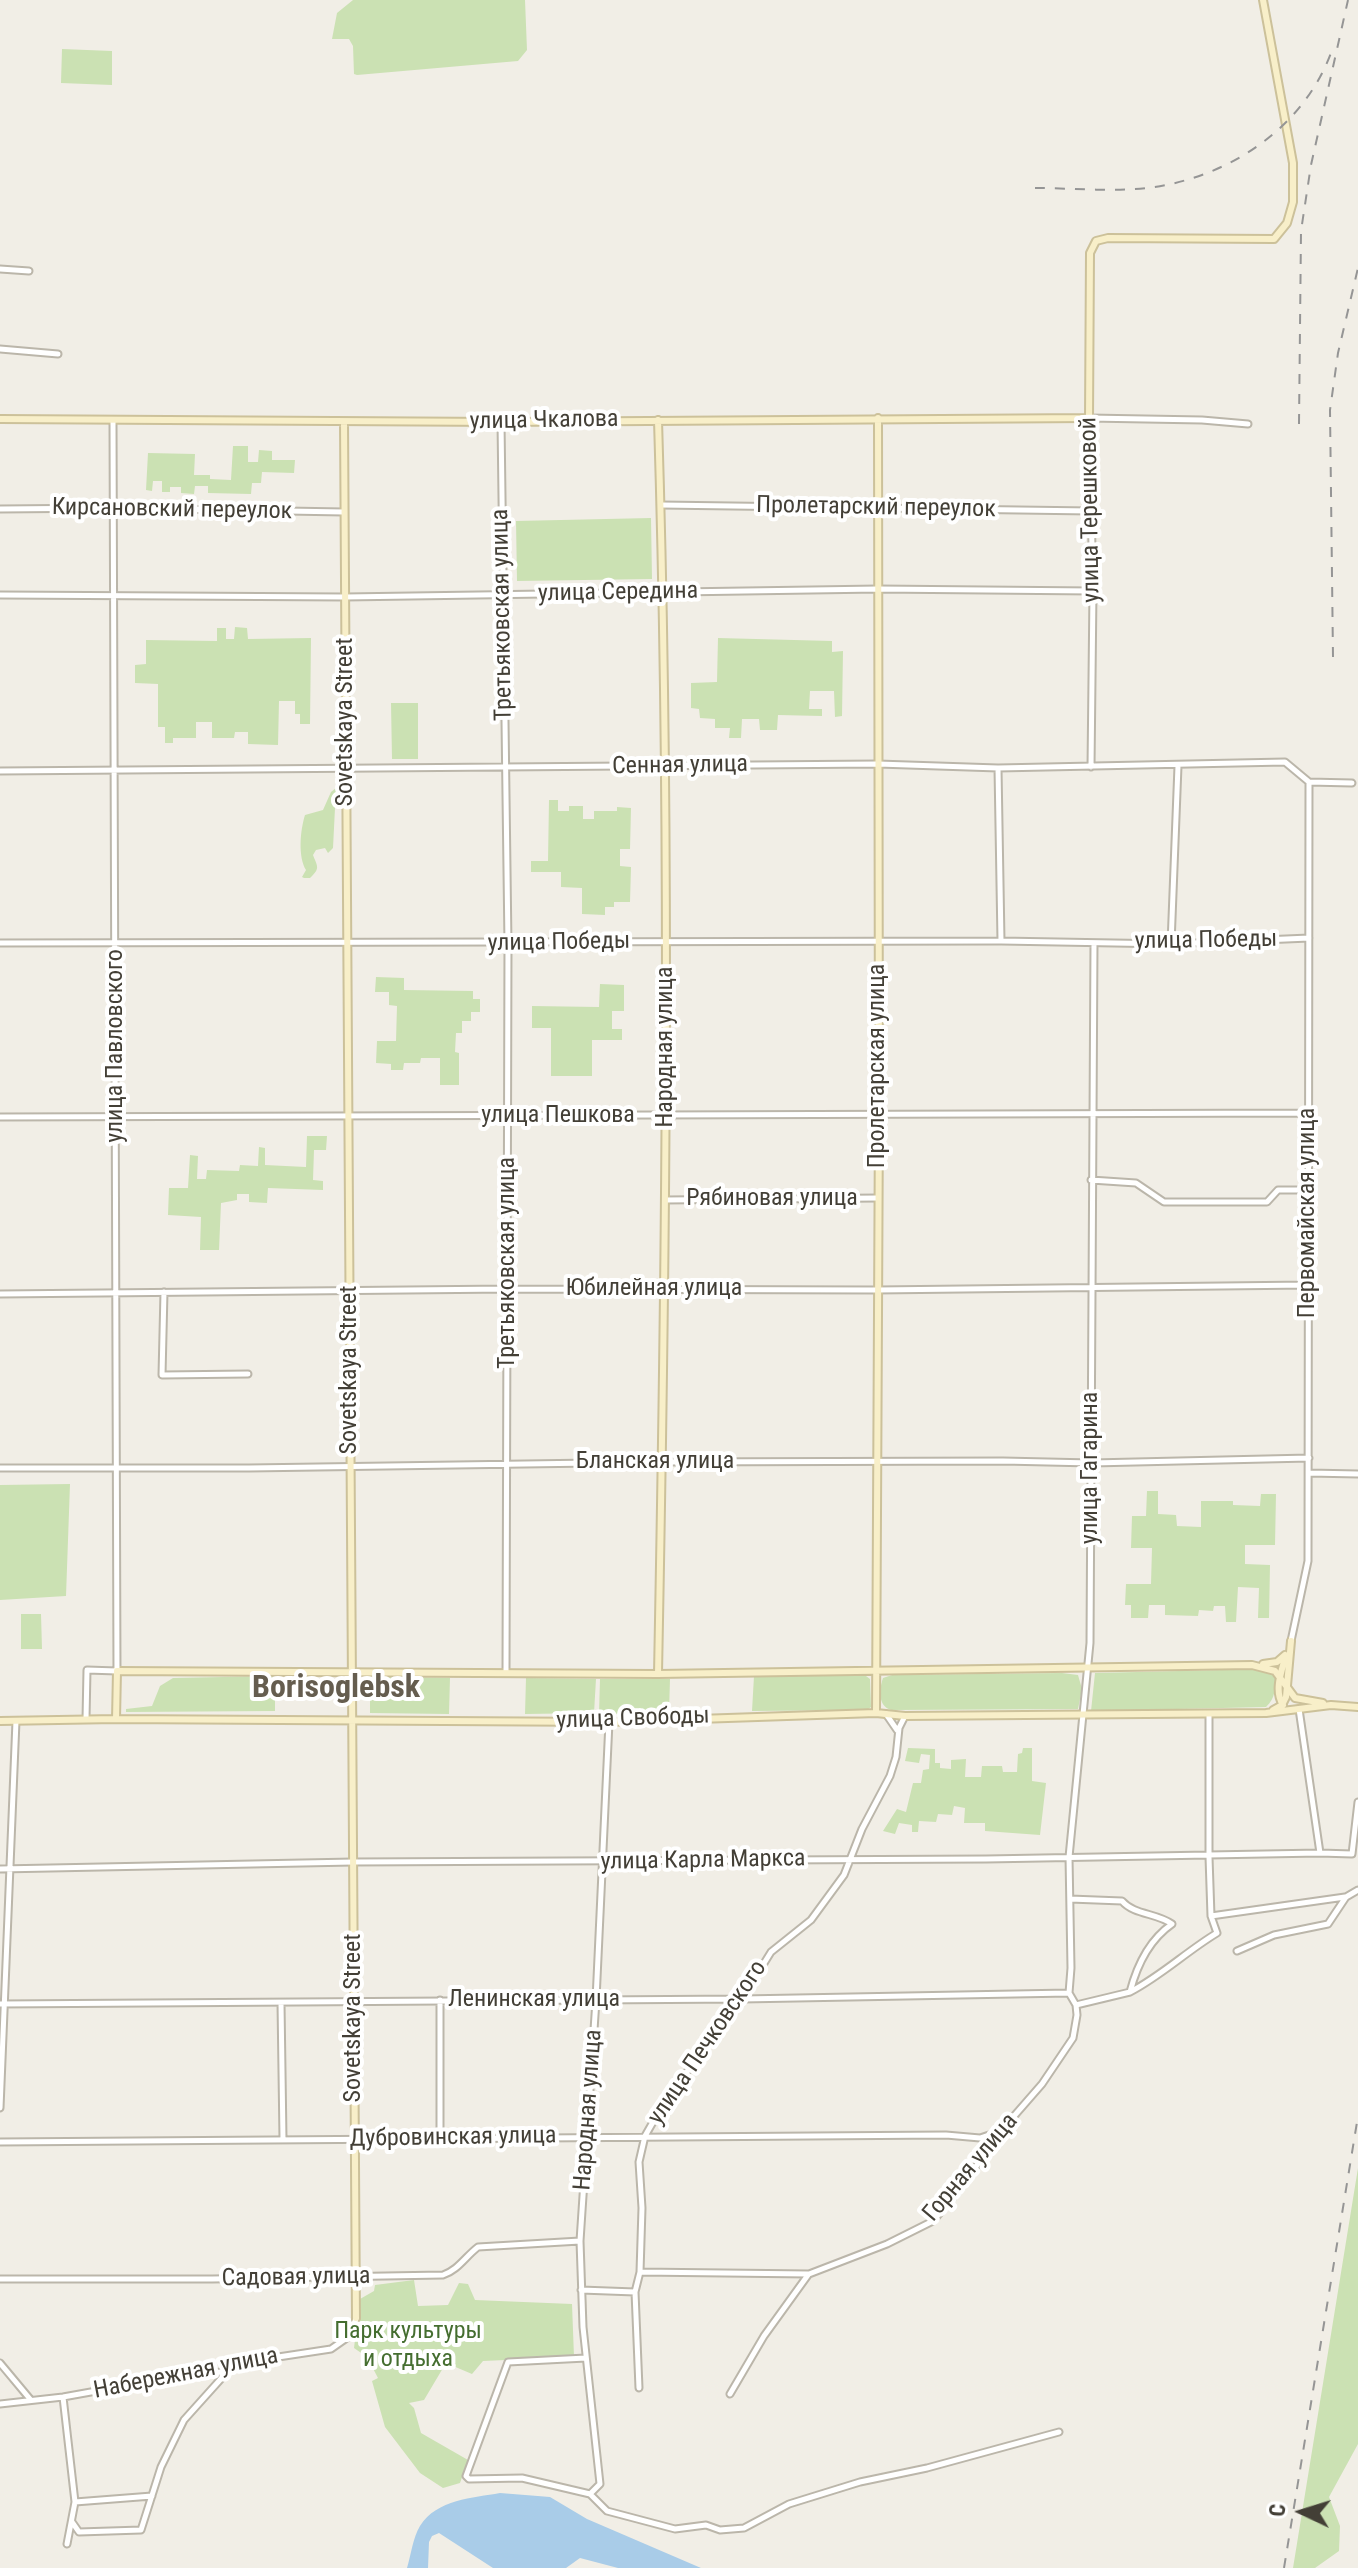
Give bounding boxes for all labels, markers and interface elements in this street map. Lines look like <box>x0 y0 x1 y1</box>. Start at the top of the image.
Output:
street label: улица Чкалова <box>469 405 619 437</box>
street label: улица Терешковой <box>1075 417 1107 603</box>
street label: Пролетарский переулок <box>756 492 996 524</box>
street label: Кирсановский переулок <box>52 494 292 526</box>
street label: Третьяковская улица <box>487 509 519 721</box>
street label: улица Середина <box>538 577 698 609</box>
street label: Sovetskaya Street <box>332 638 360 806</box>
street label: Сенная улица <box>612 750 748 782</box>
street label: улица Победы <box>1134 925 1278 957</box>
street label: улица Победы <box>487 927 631 959</box>
street label: улица Павловского <box>102 949 130 1143</box>
street label: Пролетарская улица <box>864 964 892 1168</box>
street label: Народная улица <box>652 966 680 1128</box>
street label: улица Пешкова <box>481 1102 635 1130</box>
street label: Первомайская улица <box>1294 1108 1322 1318</box>
street label: Третьяковская улица <box>494 1157 522 1369</box>
street label: Рябиновая улица <box>686 1185 858 1213</box>
street label: Юбилейная улица <box>566 1275 742 1303</box>
street label: Sovetskaya Street <box>336 1286 364 1454</box>
street label: улица Гагарина <box>1077 1392 1105 1544</box>
street label: Бланская улица <box>576 1448 734 1476</box>
district label: Borisoglebsk <box>252 1670 420 1708</box>
street label: улица Свободы <box>556 1702 710 1736</box>
street label: улица Карла Маркса <box>600 1845 806 1877</box>
street label: Sovetskaya Street <box>340 1934 368 2102</box>
street label: улица Печковского <box>642 1955 774 2131</box>
street label: Ленинская улица <box>448 1986 620 2014</box>
street label: Народная улица <box>569 2029 609 2191</box>
street label: Горная улица <box>917 2108 1025 2228</box>
street label: Дубровинская улица <box>349 2122 557 2154</box>
street label: Садовая улица <box>221 2262 371 2294</box>
park label: Парк культуры и отдыха <box>334 2318 482 2374</box>
street label: Набережная улица <box>91 2342 281 2406</box>
north arrow <box>1262 2472 1342 2552</box>
text: С <box>1265 2503 1290 2517</box>

